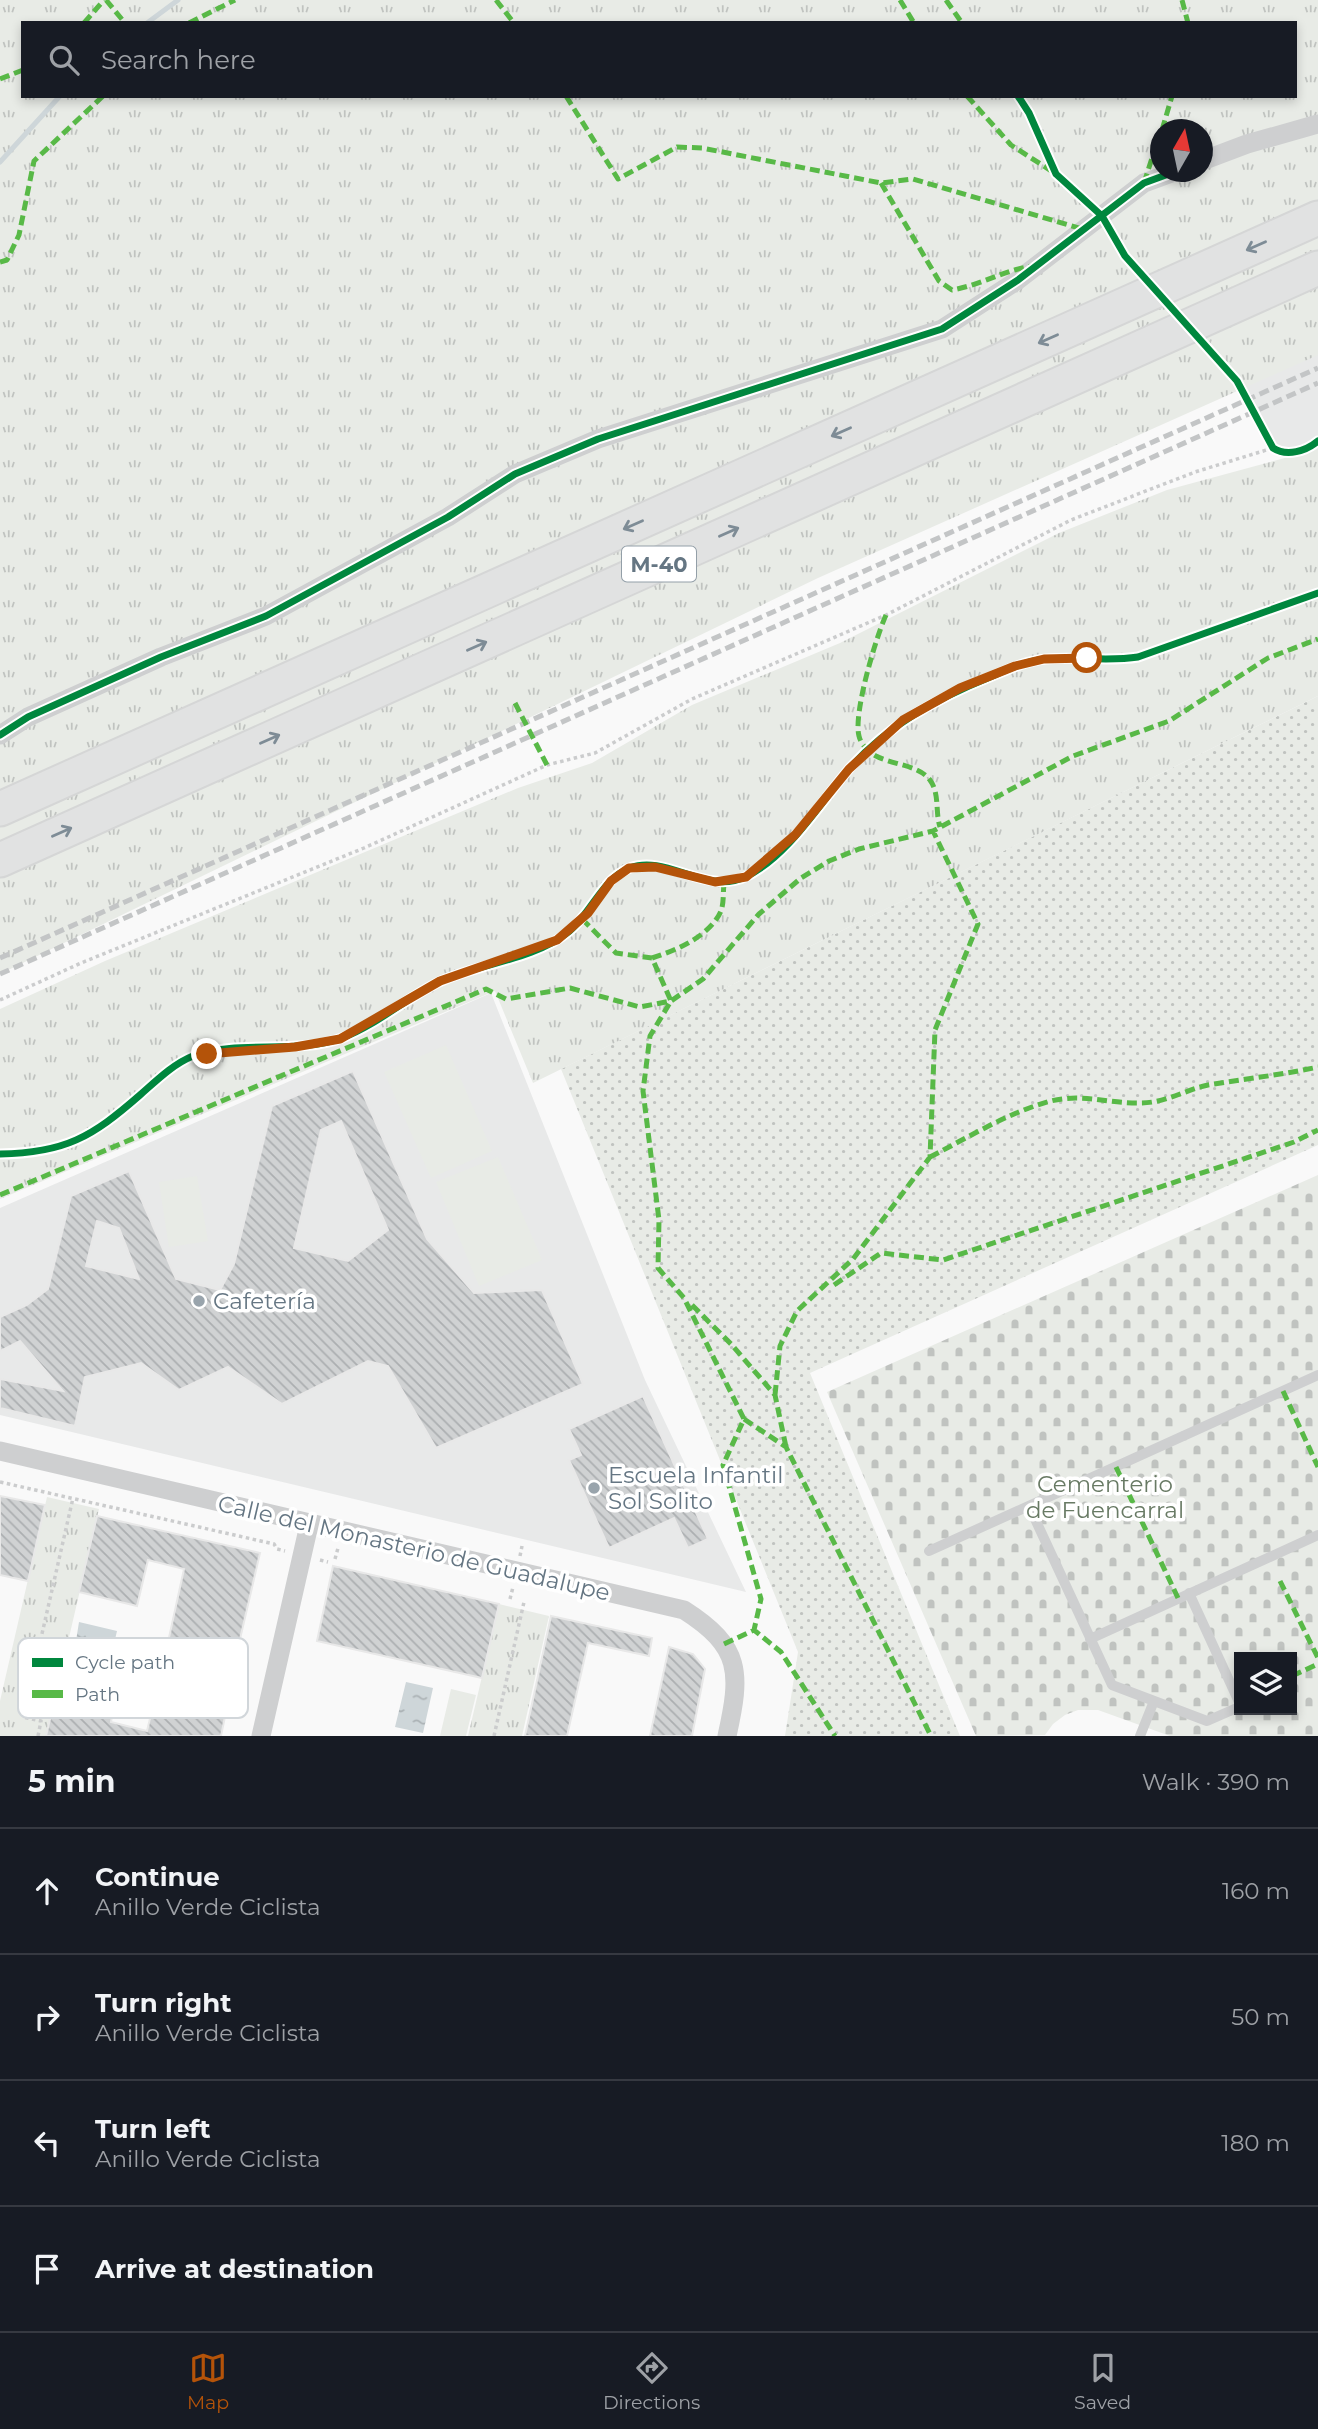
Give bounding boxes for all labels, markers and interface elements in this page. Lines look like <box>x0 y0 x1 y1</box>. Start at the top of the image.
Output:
search box <box>21 21 1297 98</box>
icon: search <box>45 41 83 79</box>
text: Search here <box>101 44 256 76</box>
north arrow <box>1150 119 1213 182</box>
one-way arrow <box>1246 240 1267 253</box>
one-way arrow <box>1038 333 1059 346</box>
one-way arrow <box>830 426 852 439</box>
one-way arrow <box>623 519 644 532</box>
one-way arrow <box>718 525 740 538</box>
road number: M-40 <box>622 546 696 582</box>
one-way arrow <box>466 639 487 652</box>
route start <box>1071 642 1102 673</box>
one-way arrow <box>259 732 280 745</box>
one-way arrow <box>51 825 72 838</box>
route end <box>191 1038 222 1069</box>
place label: Cafetería <box>213 1287 316 1315</box>
marker: Cafetería <box>191 1293 207 1309</box>
place label: Escuela Infantil Sol Solito <box>608 1461 783 1515</box>
park label: Cementerio de Fuencarral <box>1026 1470 1184 1524</box>
marker: Escuela Infantil Sol Solito <box>586 1480 602 1496</box>
street label: Calle del Monasterio de Guadalupe <box>215 1489 613 1607</box>
legend <box>18 1638 248 1718</box>
text: Cycle path <box>75 1651 175 1674</box>
map controls <box>1234 1652 1297 1715</box>
button: layers <box>1234 1652 1297 1715</box>
text: Path <box>75 1683 120 1706</box>
text: 5 min <box>28 1763 116 1800</box>
text: Walk · 390 m <box>1142 1768 1290 1796</box>
text: Continue <box>95 1861 220 1893</box>
icon: ahead <box>28 1872 66 1910</box>
text: 160 m <box>1222 1877 1290 1905</box>
text: Anillo Verde Ciclista <box>95 1893 320 1921</box>
text: Turn right <box>95 1987 231 2019</box>
icon: right <box>28 1998 66 2036</box>
text: 50 m <box>1231 2003 1290 2031</box>
text: Anillo Verde Ciclista <box>95 2019 320 2047</box>
text: Turn left <box>95 2113 211 2145</box>
icon: left <box>28 2124 66 2162</box>
text: 180 m <box>1221 2129 1290 2157</box>
text: Anillo Verde Ciclista <box>95 2145 320 2173</box>
icon: arrive <box>28 2250 66 2288</box>
text: Arrive at destination <box>95 2253 374 2285</box>
tab: Map <box>187 2349 229 2414</box>
tab: Directions <box>603 2349 700 2414</box>
tab: Saved <box>1074 2349 1131 2414</box>

